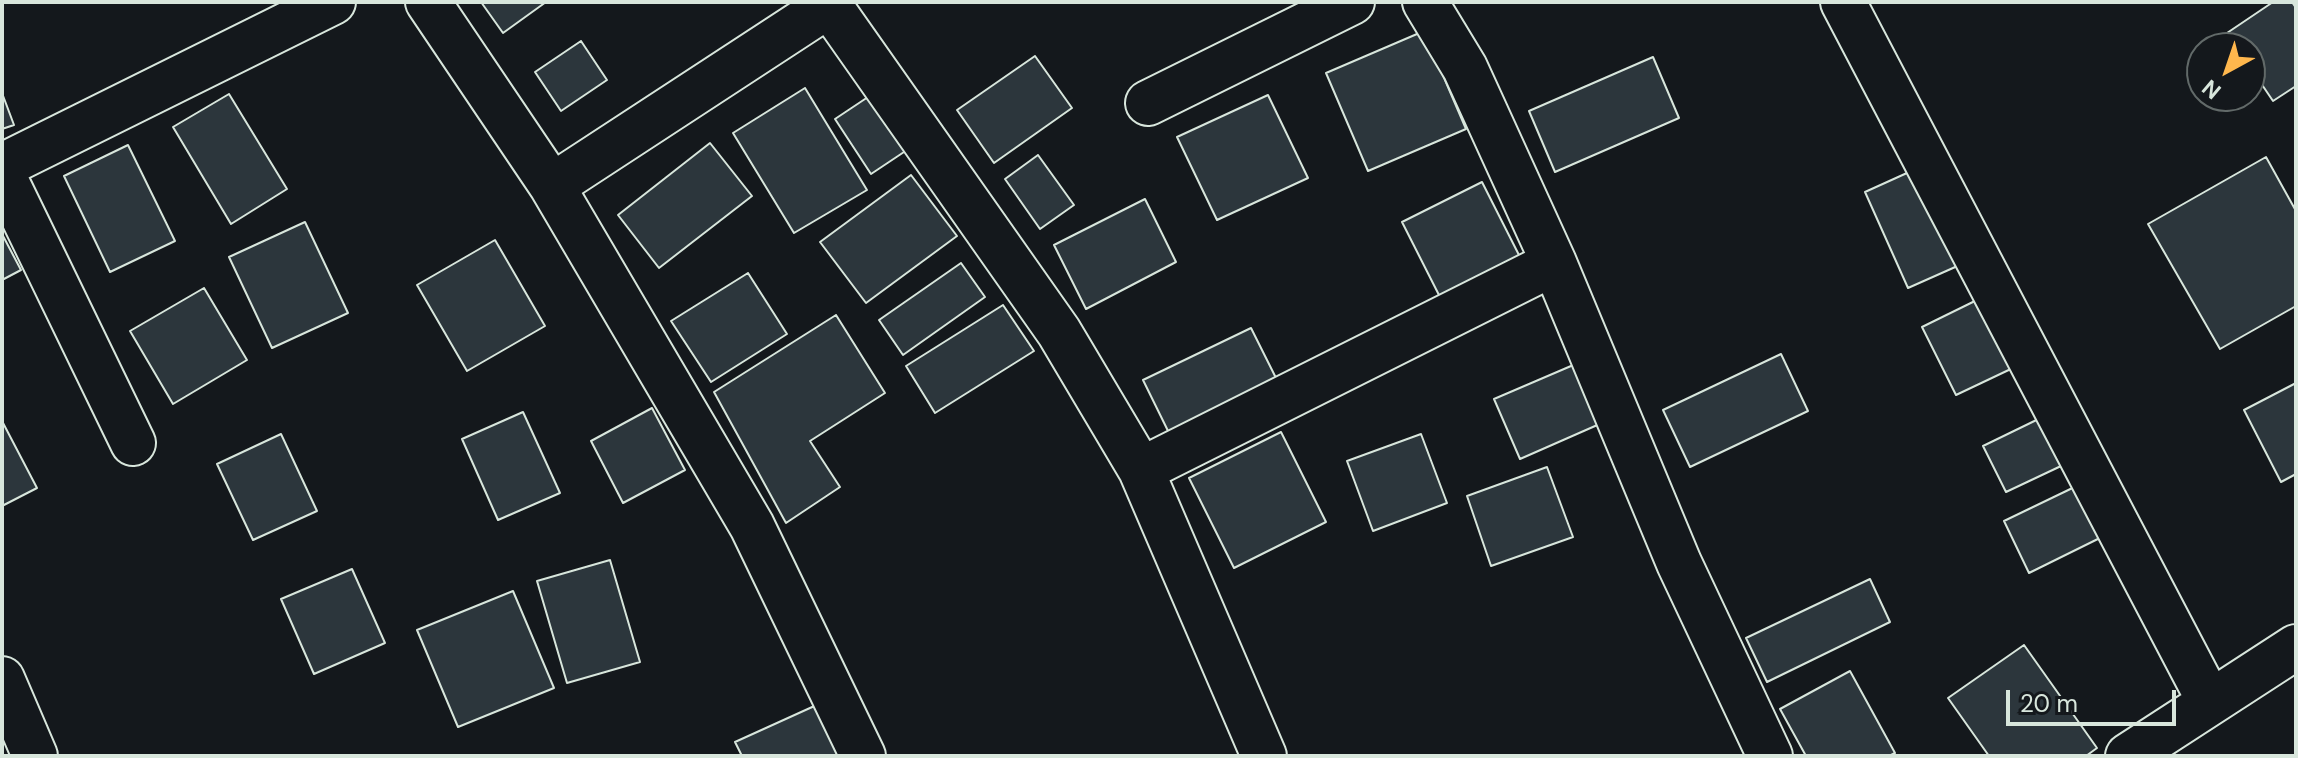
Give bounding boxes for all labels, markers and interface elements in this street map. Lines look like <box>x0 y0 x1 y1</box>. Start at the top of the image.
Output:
north arrow <box>2186 32 2266 112</box>
text: N <box>2196 73 2227 106</box>
scale bar <box>2010 674 2180 724</box>
text: 20 m <box>2020 688 2078 719</box>

